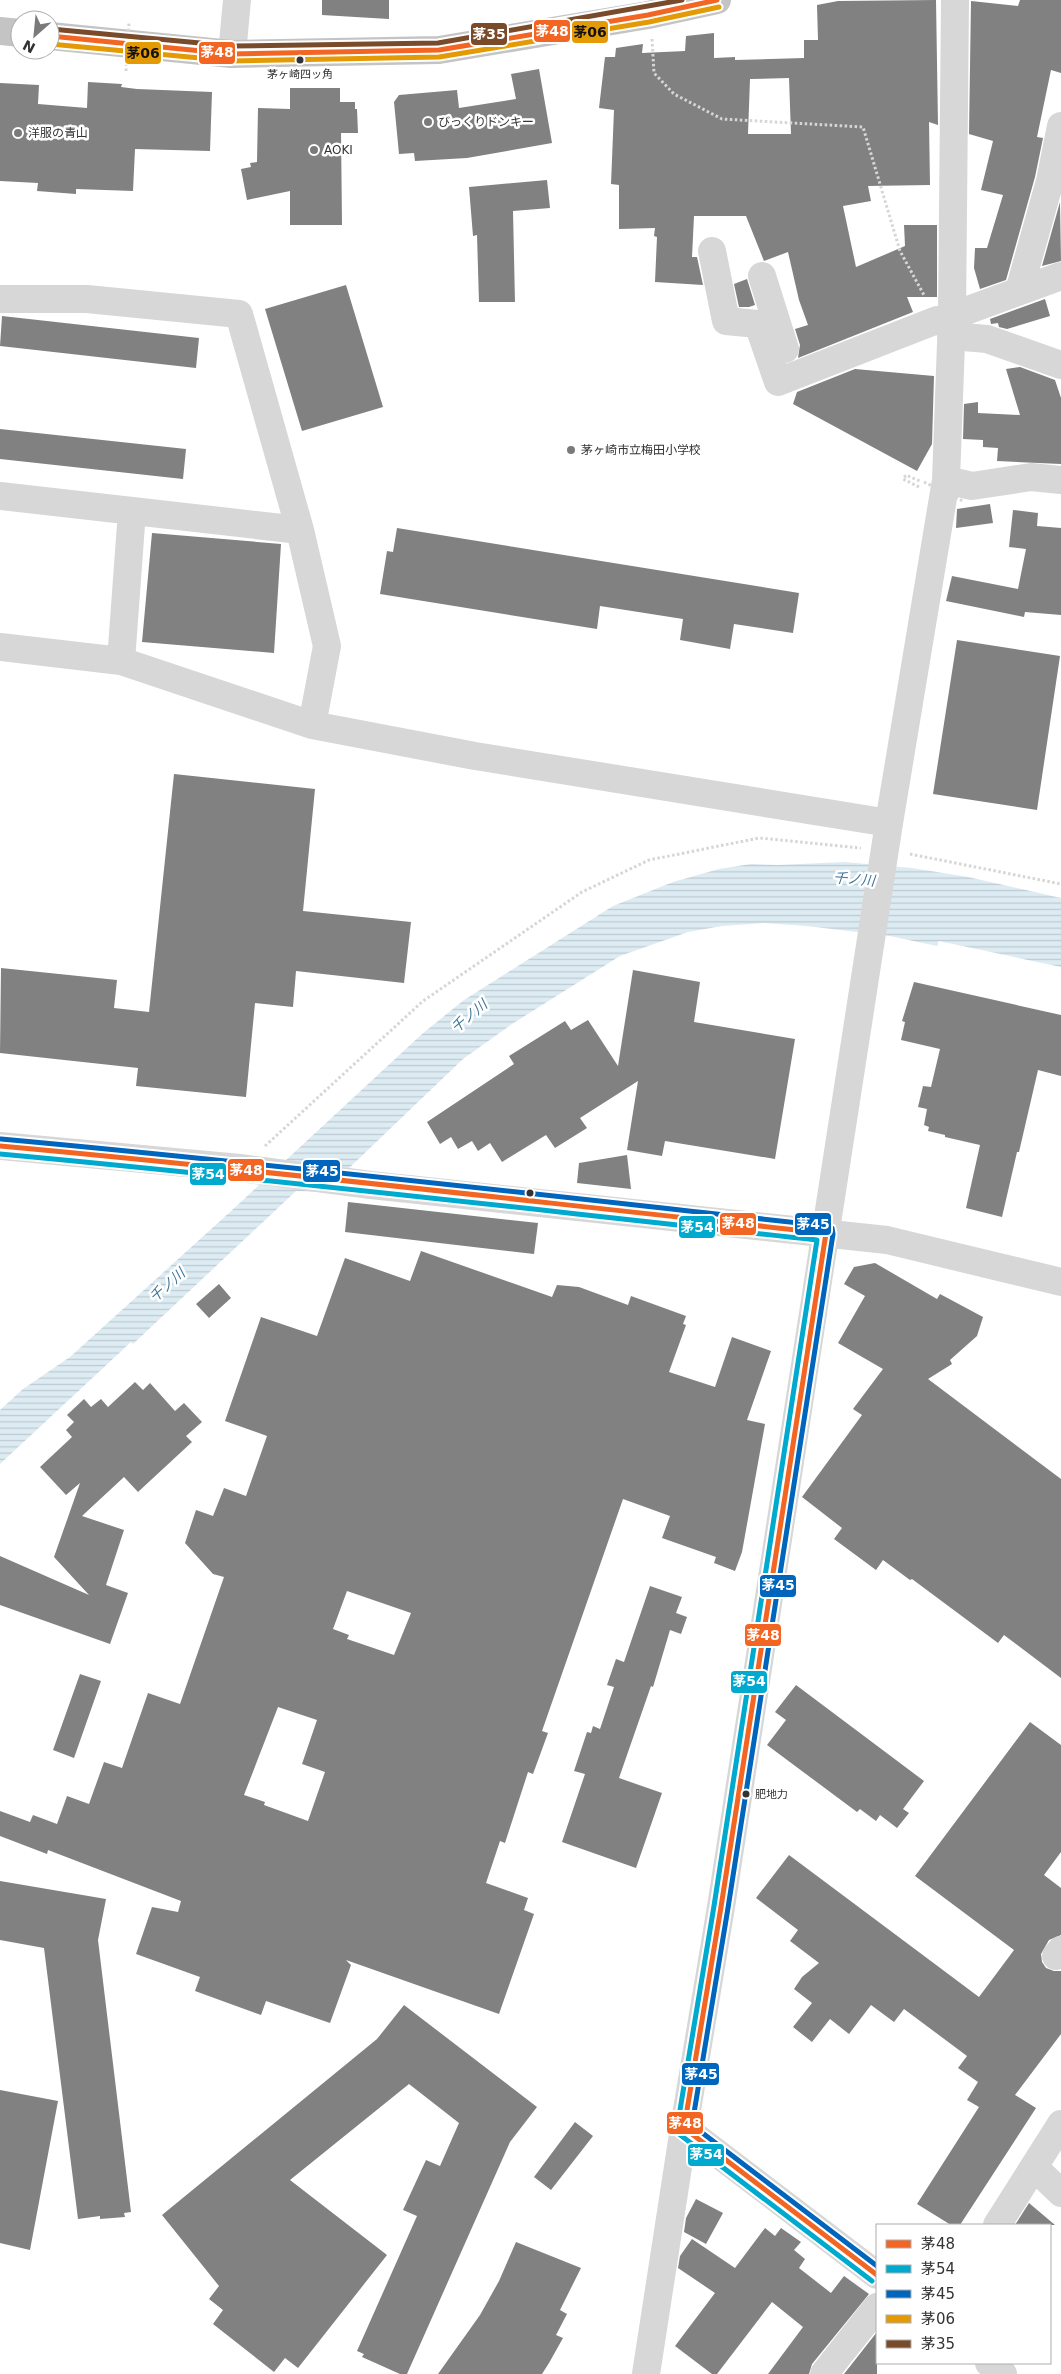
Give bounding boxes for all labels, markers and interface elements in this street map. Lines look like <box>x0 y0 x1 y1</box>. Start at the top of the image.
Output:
north arrow <box>10 10 60 60</box>
line badge: 茅48 <box>533 19 571 43</box>
line badge: 茅06 <box>571 20 609 44</box>
line badge: 茅35 <box>470 22 508 46</box>
text: 茅48 <box>535 23 569 39</box>
text: 茅06 <box>573 24 607 40</box>
text: 茅35 <box>472 26 506 42</box>
text: N <box>20 37 38 56</box>
line badge: 茅06 <box>124 41 162 65</box>
line badge: 茅48 <box>198 41 236 65</box>
text: 茅48 <box>200 44 234 60</box>
text: 茅06 <box>126 45 160 61</box>
marker: 茅ヶ崎四ッ角 <box>295 55 305 65</box>
place label: 茅ヶ崎四ッ角 <box>267 68 333 81</box>
place label: びっくりドンキー <box>438 115 534 129</box>
marker: びっくりドンキー <box>422 116 434 128</box>
place label: 洋服の青山 <box>28 126 88 140</box>
marker: 洋服の青山 <box>12 127 24 139</box>
place label: AOKI <box>324 143 353 157</box>
marker: AOKI <box>308 144 320 156</box>
place label: 茅ヶ崎市立梅田小学校 <box>581 443 701 457</box>
marker: 茅ヶ崎市立梅田小学校 <box>565 444 577 456</box>
water label: 千ノ川 <box>832 869 878 889</box>
water label: 千ノ川 <box>448 995 492 1036</box>
line badge: 茅48 <box>227 1158 265 1182</box>
line badge: 茅45 <box>302 1159 341 1183</box>
line badge: 茅54 <box>189 1162 227 1186</box>
text: 茅48 <box>229 1162 263 1178</box>
text: 茅45 <box>305 1163 339 1179</box>
text: 茅54 <box>191 1166 225 1182</box>
unlabelled marker <box>525 1188 535 1198</box>
line badge: 茅48 <box>719 1212 757 1236</box>
line badge: 茅45 <box>794 1212 832 1236</box>
line badge: 茅54 <box>678 1215 716 1239</box>
text: 茅48 <box>721 1215 755 1231</box>
text: 茅45 <box>796 1216 830 1232</box>
text: 茅54 <box>680 1219 714 1235</box>
water label: 千ノ川 <box>146 1264 189 1305</box>
line badge: 茅45 <box>759 1574 797 1598</box>
text: 茅45 <box>761 1577 795 1593</box>
line badge: 茅48 <box>744 1623 782 1647</box>
text: 茅48 <box>746 1627 780 1643</box>
line badge: 茅54 <box>730 1670 768 1694</box>
text: 茅54 <box>732 1673 766 1689</box>
place label: 肥地力 <box>755 1788 788 1801</box>
marker: 肥地力 <box>741 1789 751 1799</box>
line badge: 茅45 <box>681 2062 720 2086</box>
text: 茅45 <box>684 2066 718 2082</box>
line badge: 茅48 <box>666 2111 704 2135</box>
text: 茅48 <box>668 2115 702 2131</box>
line badge: 茅54 <box>687 2143 725 2167</box>
text: 茅54 <box>689 2146 723 2162</box>
legend <box>876 2224 1051 2364</box>
text: 茅48 <box>921 2235 955 2253</box>
text: 茅54 <box>921 2260 955 2278</box>
text: 茅45 <box>921 2285 955 2303</box>
text: 茅06 <box>921 2310 955 2328</box>
text: 茅35 <box>921 2335 955 2353</box>

